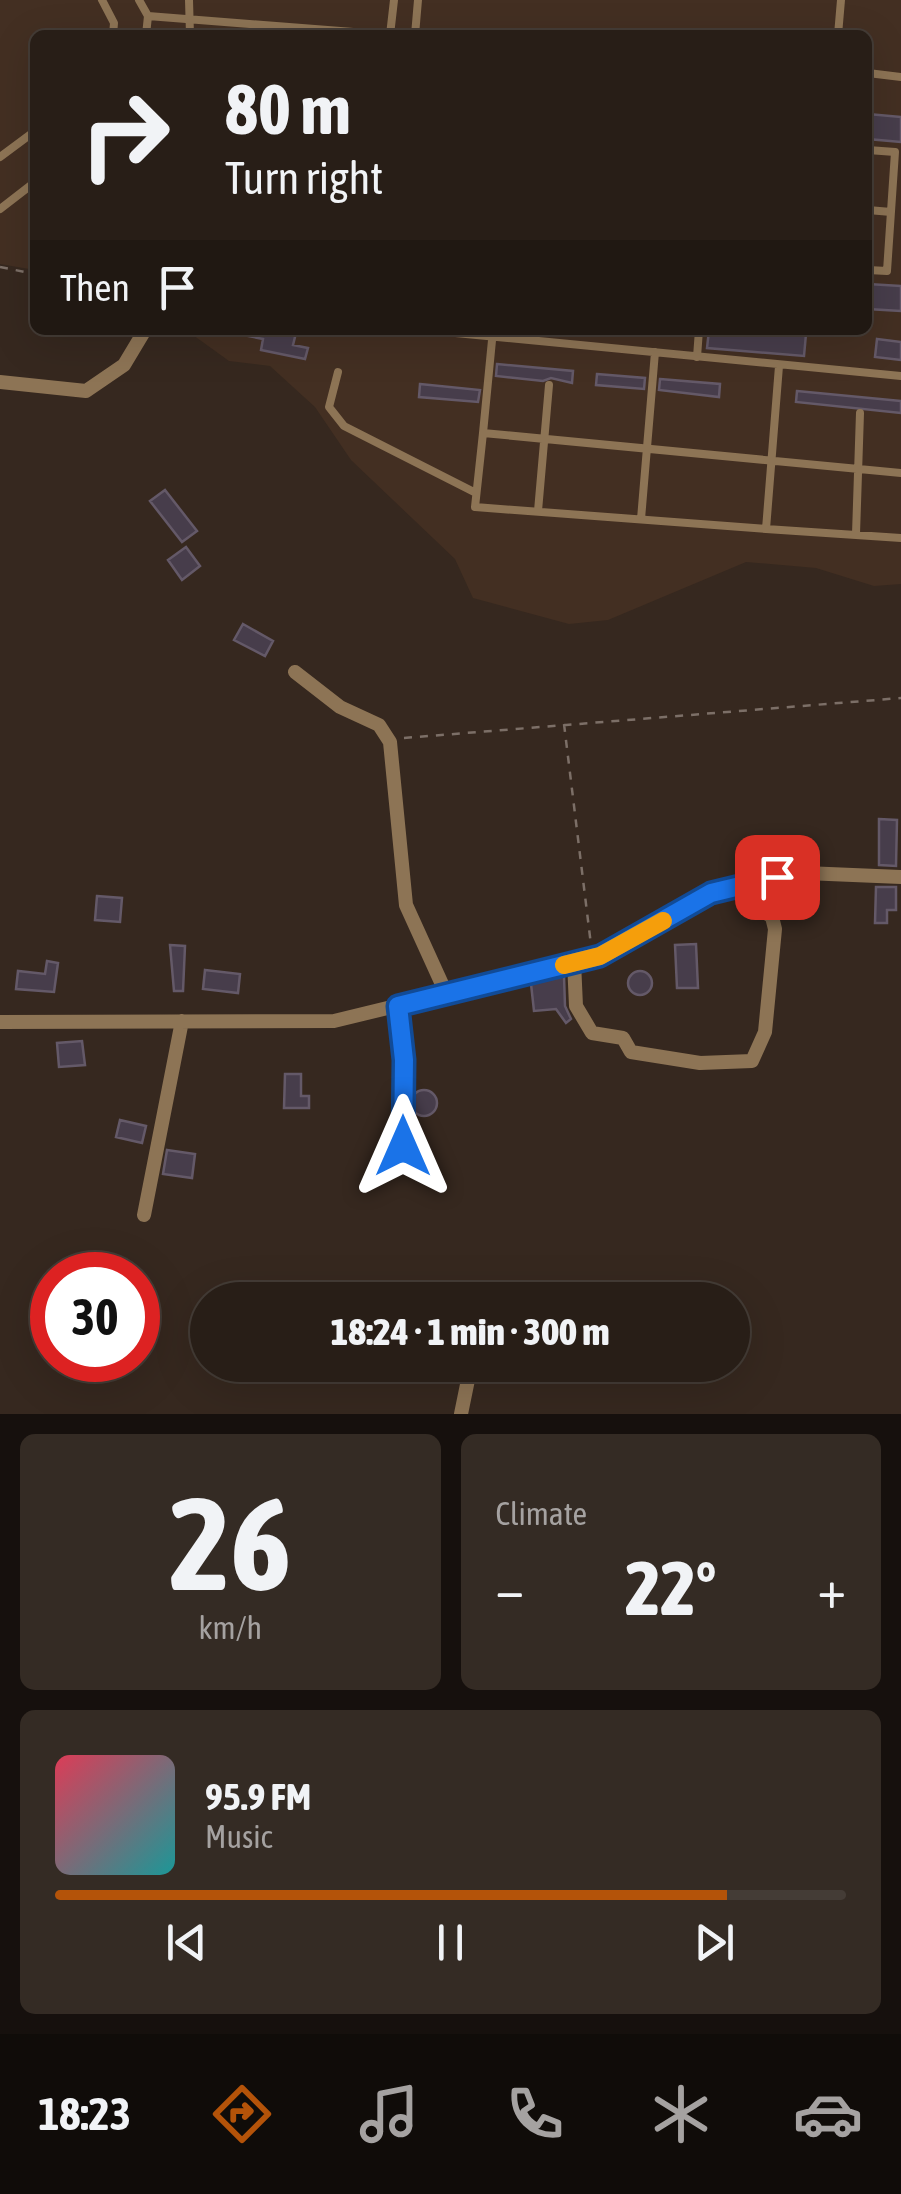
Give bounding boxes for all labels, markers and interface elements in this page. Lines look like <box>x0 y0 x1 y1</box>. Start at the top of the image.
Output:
text: 80 m <box>225 69 351 149</box>
icon: right <box>60 70 190 200</box>
text: Turn right <box>225 152 383 204</box>
icon: arrive <box>150 260 205 315</box>
text: Then <box>60 266 130 309</box>
pin <box>735 835 820 920</box>
icon: arrive <box>750 850 805 905</box>
position arrow <box>351 1094 455 1198</box>
speed limit sign: 30 <box>30 1252 160 1382</box>
text: 18:24 · 1 min · 300 m <box>330 1310 610 1353</box>
text: 26 <box>169 1469 291 1618</box>
text: Climate <box>496 1495 587 1532</box>
text: 22° <box>625 1545 716 1631</box>
text: − <box>496 1557 524 1620</box>
text: + <box>817 1557 846 1620</box>
text: km/h <box>199 1609 262 1646</box>
text: 95.9 FM <box>205 1775 311 1818</box>
text: Music <box>205 1818 272 1855</box>
icon: previous <box>159 1915 214 1970</box>
icon: pause <box>423 1915 478 1970</box>
icon: next <box>687 1915 742 1970</box>
icon: directions <box>207 2079 277 2149</box>
icon: music <box>354 2079 424 2149</box>
icon: phone <box>500 2079 570 2149</box>
icon: climate <box>646 2079 716 2149</box>
icon: car <box>793 2079 863 2149</box>
text: 18:23 <box>38 2088 131 2140</box>

